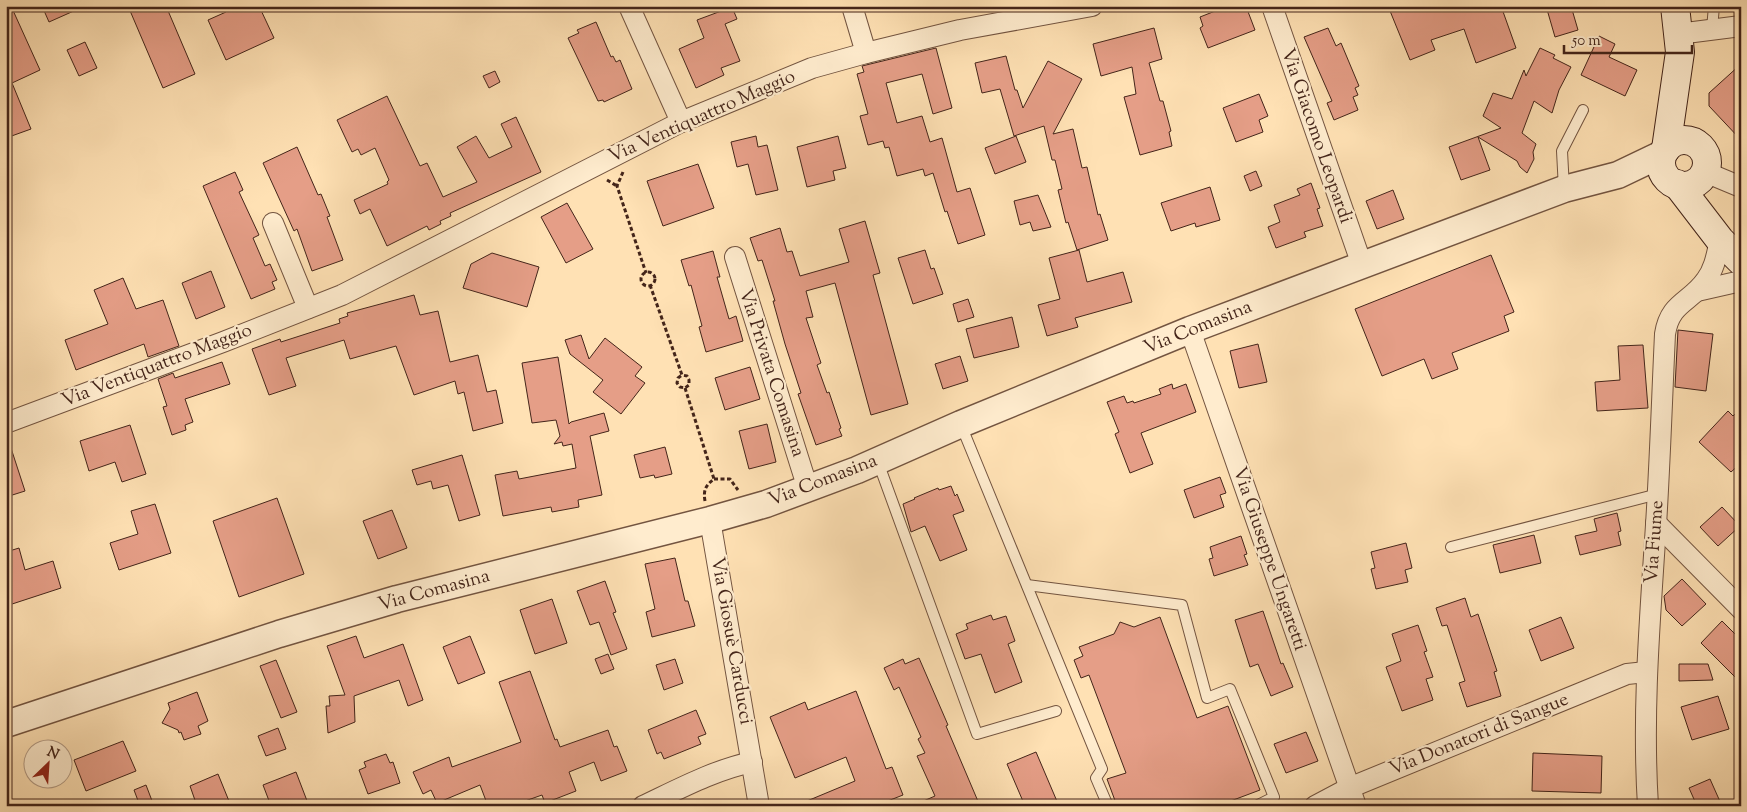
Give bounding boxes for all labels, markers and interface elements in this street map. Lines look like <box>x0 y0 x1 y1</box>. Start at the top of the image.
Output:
scale bar <box>1564 22 1692 54</box>
text: 50 m <box>1571 31 1601 52</box>
street label: Via Giacomo Leopardi <box>1273 45 1359 227</box>
street label: Via Ventiquattro Maggio <box>604 64 800 170</box>
street label: Via Privata Comasina <box>731 285 811 461</box>
street label: Via Comasina <box>1140 294 1257 362</box>
street label: Via Ventiquattro Maggio <box>58 317 256 415</box>
street label: Via Comasina <box>765 448 882 514</box>
street label: Via Giuseppe Ungaretti <box>1225 464 1313 654</box>
street label: Via Fiume <box>1639 499 1671 584</box>
street label: Via Giosuè Carducci <box>703 555 759 727</box>
street label: Via Comasina <box>375 563 493 619</box>
street label: Via Donatori di Sangue <box>1385 687 1573 783</box>
north arrow <box>22 740 72 790</box>
text: N <box>43 743 62 765</box>

